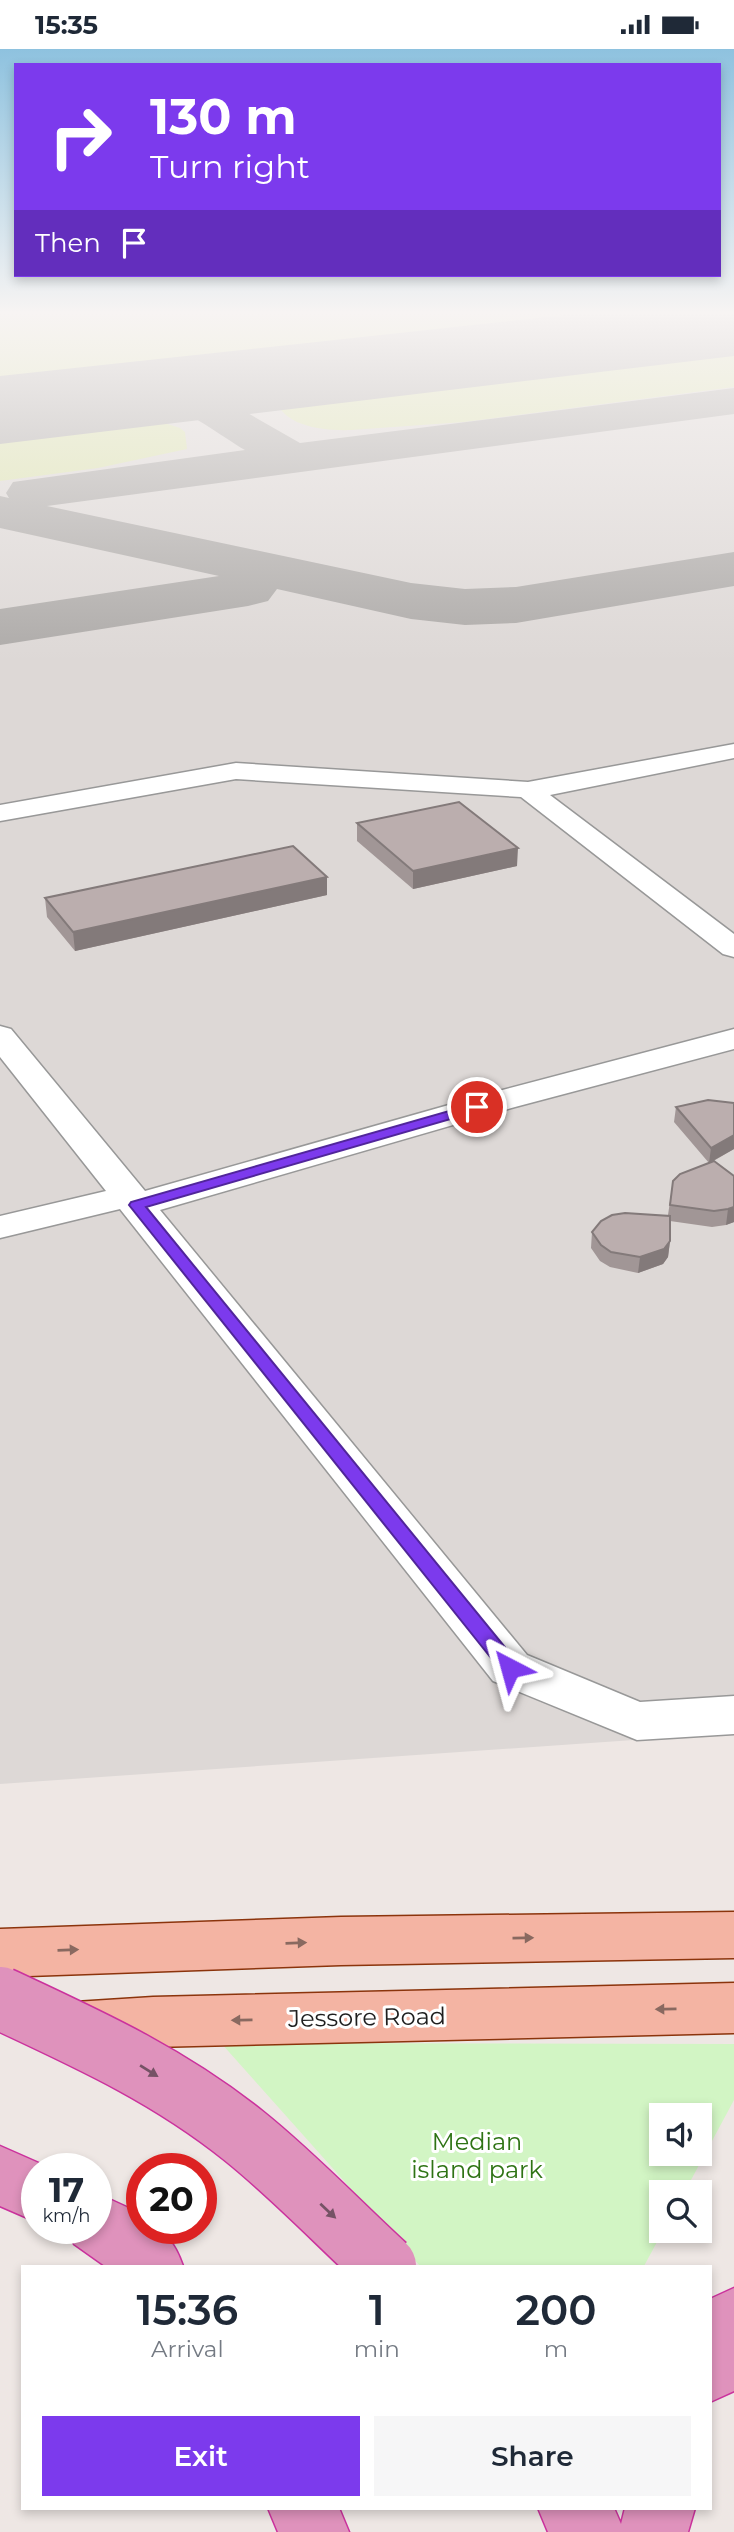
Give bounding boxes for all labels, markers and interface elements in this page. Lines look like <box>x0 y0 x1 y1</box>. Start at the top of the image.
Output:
text: 15:35 <box>35 9 98 41</box>
text: 130 m <box>150 87 297 146</box>
icon: right <box>35 91 126 182</box>
text: Turn right <box>150 147 310 186</box>
icon: arrive <box>115 224 153 262</box>
text: Then <box>35 227 101 259</box>
pin <box>447 1077 507 1137</box>
icon: arrive <box>458 1088 496 1126</box>
position arrow <box>473 1631 547 1705</box>
one-way arrow <box>512 1932 534 1944</box>
one-way arrow <box>285 1937 307 1948</box>
one-way arrow <box>57 1944 79 1955</box>
street label: Jessore Road <box>287 2001 446 2033</box>
one-way arrow <box>655 2004 677 2015</box>
one-way arrow <box>231 2014 253 2026</box>
one-way arrow <box>139 2065 159 2078</box>
map controls <box>649 2103 712 2243</box>
button: sound <box>649 2103 712 2166</box>
park label: Median island park <box>411 2127 543 2184</box>
speed limit sign: 20 <box>126 2153 217 2244</box>
text: 17 <box>49 2168 84 2211</box>
button: search <box>649 2180 712 2243</box>
one-way arrow <box>319 2203 336 2219</box>
text: km/h <box>42 2205 91 2227</box>
text: 15:36 <box>137 2284 238 2336</box>
text: 1 <box>369 2284 385 2336</box>
text: 200 <box>515 2284 596 2336</box>
text: Arrival <box>151 2335 224 2363</box>
text: min <box>354 2335 400 2363</box>
text: m <box>544 2335 568 2363</box>
button: Exit <box>42 2416 360 2496</box>
button: Share <box>374 2416 691 2496</box>

